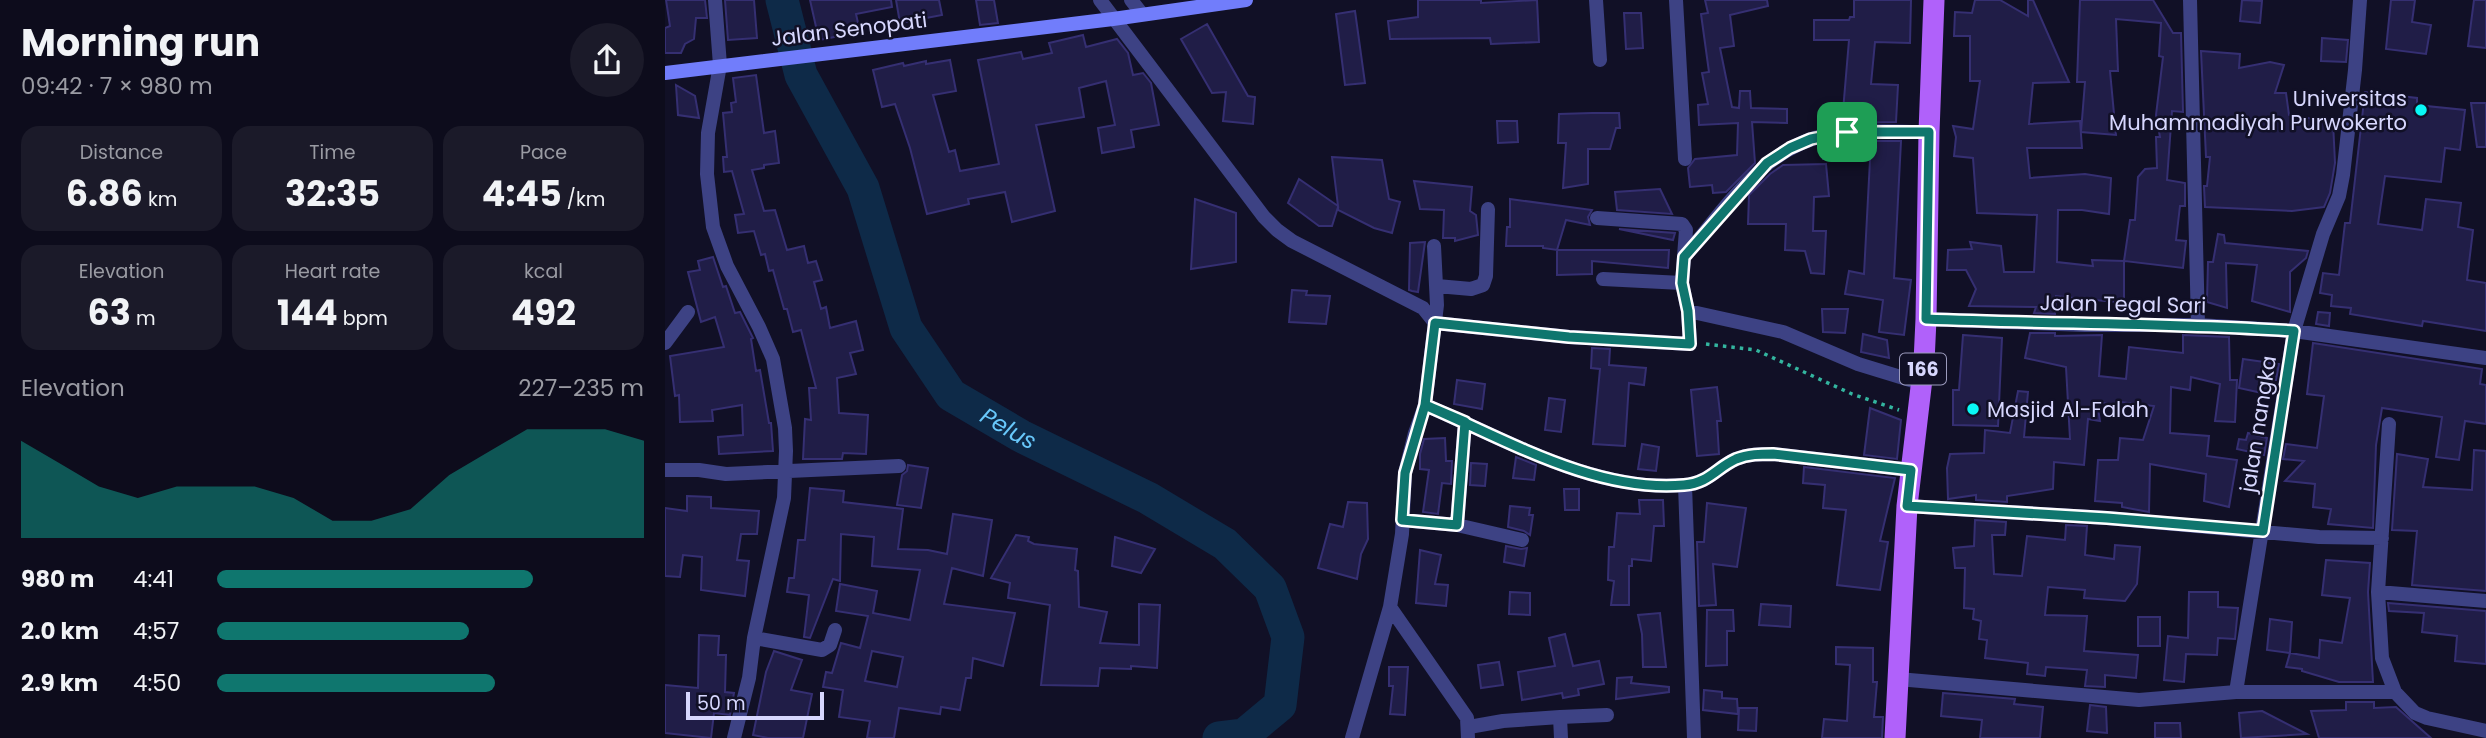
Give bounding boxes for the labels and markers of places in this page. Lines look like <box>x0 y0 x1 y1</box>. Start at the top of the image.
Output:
place label: Universitas Muhammadiyah Purwokerto <box>2109 84 2407 137</box>
pin <box>1817 102 1877 162</box>
marker: Universitas Muhammadiyah Purwokerto <box>2413 102 2429 118</box>
place label: Masjid Al-Falah <box>1987 395 2149 424</box>
marker: Masjid Al-Falah <box>1965 401 1981 417</box>

